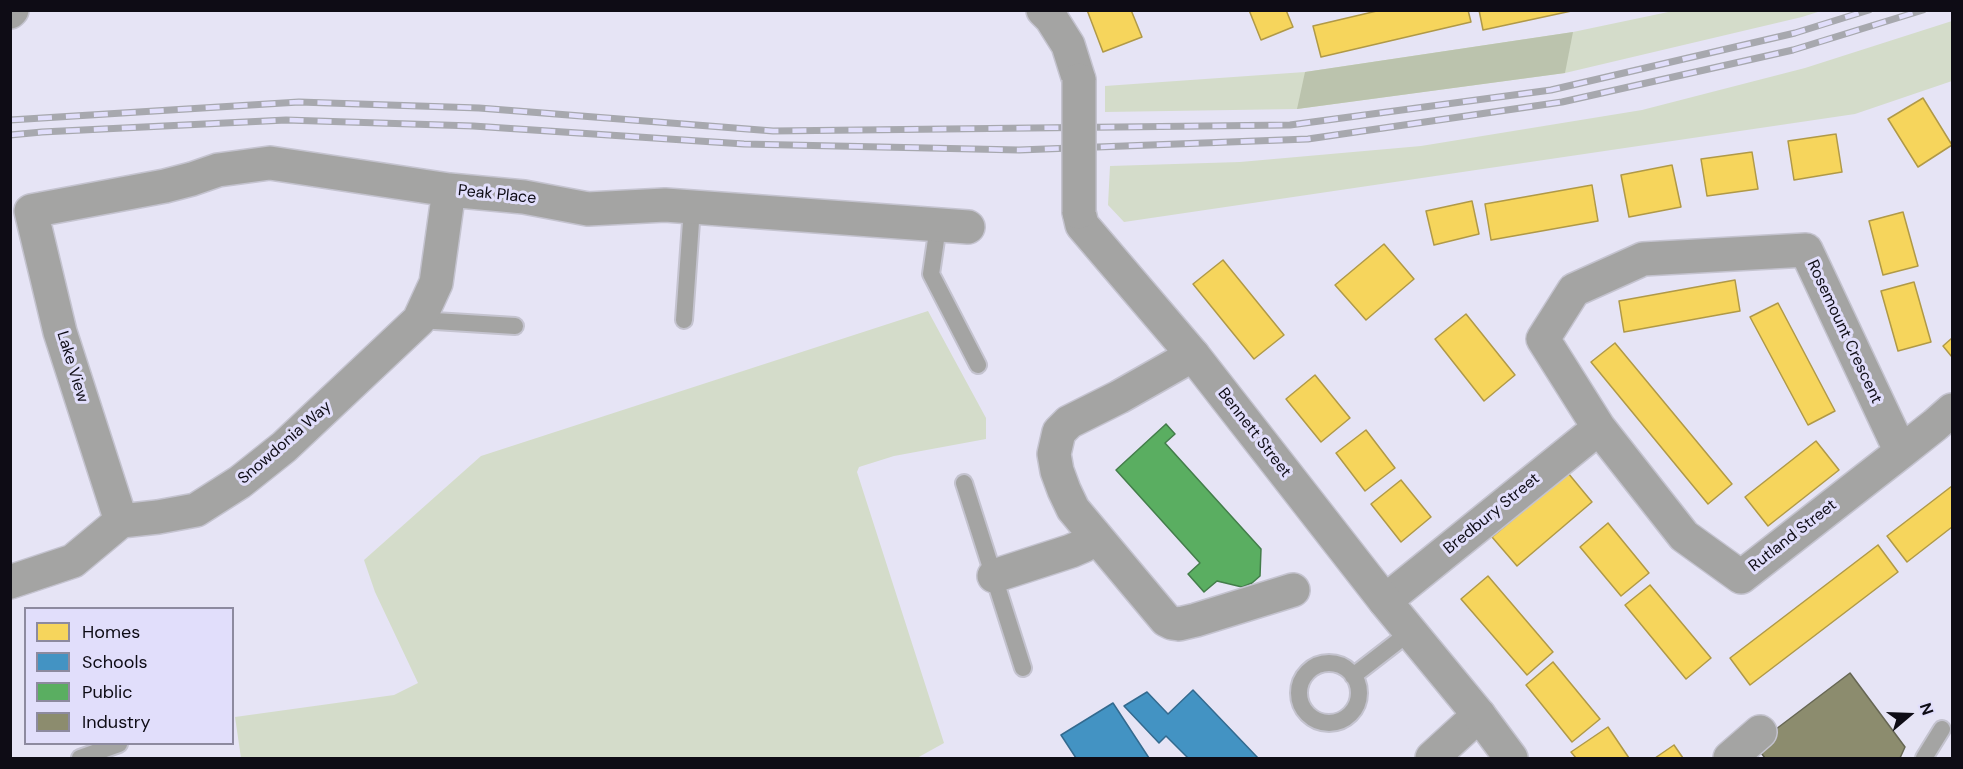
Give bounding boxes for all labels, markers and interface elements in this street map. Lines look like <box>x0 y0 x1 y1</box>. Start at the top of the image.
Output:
street label: Peak Place <box>457 181 537 209</box>
street label: Rosemount Crescent <box>1802 257 1886 407</box>
street label: Lake View <box>52 329 92 405</box>
street label: Bennett Street <box>1213 385 1295 481</box>
street label: Snowdonia Way <box>235 397 335 489</box>
street label: Bredbury Street <box>1440 469 1544 559</box>
street label: Rutland Street <box>1745 496 1841 576</box>
legend <box>24 607 234 745</box>
text: Homes <box>82 620 140 644</box>
text: Schools <box>82 650 147 674</box>
text: Public <box>82 680 133 704</box>
north arrow <box>1879 685 1939 745</box>
text: N <box>1915 700 1938 718</box>
text: Industry <box>82 710 151 734</box>

